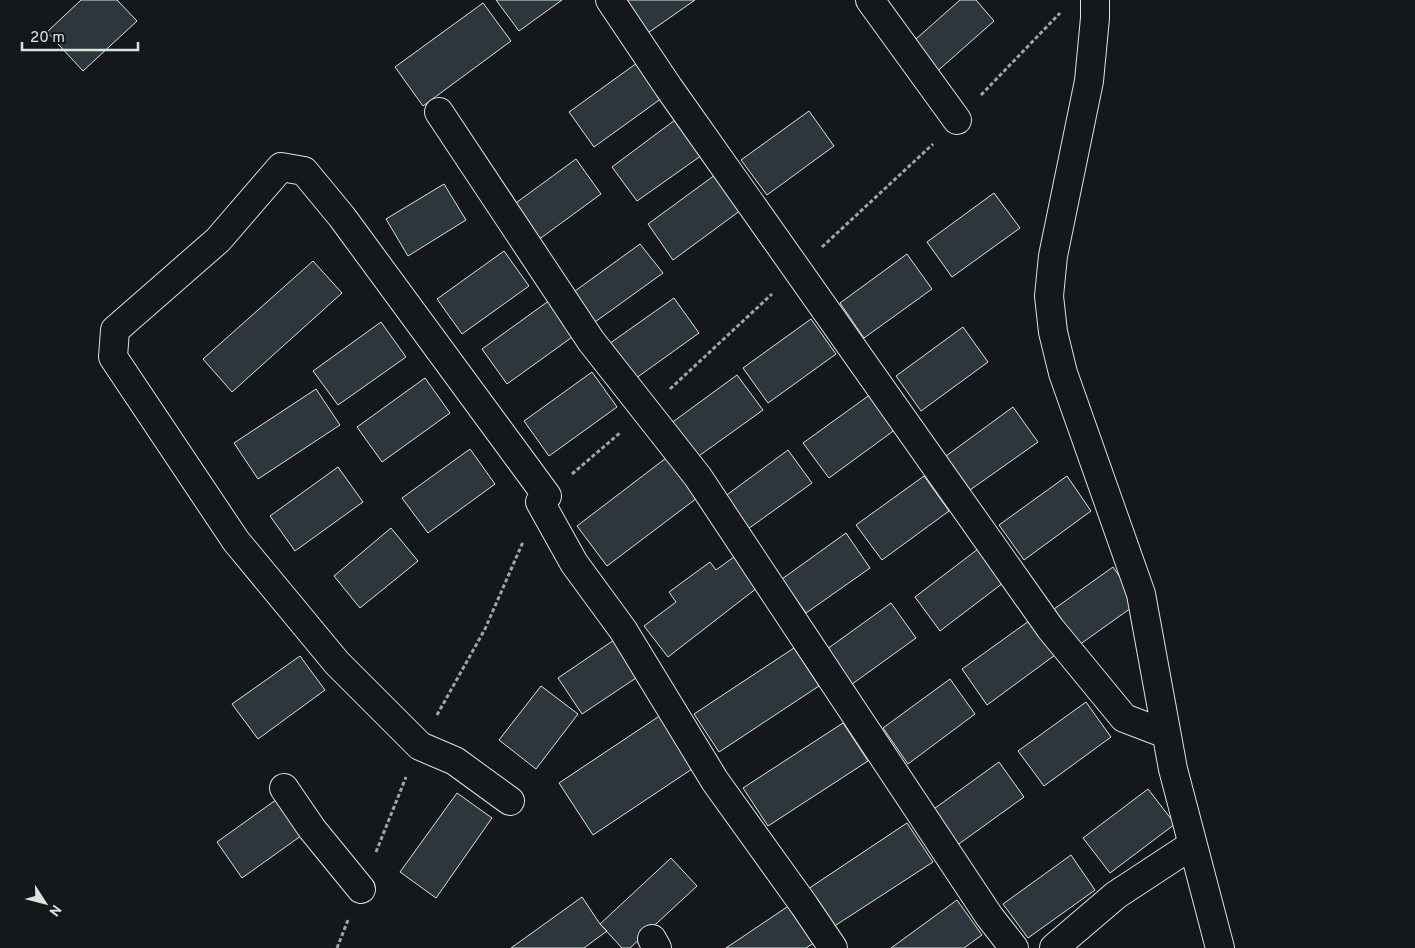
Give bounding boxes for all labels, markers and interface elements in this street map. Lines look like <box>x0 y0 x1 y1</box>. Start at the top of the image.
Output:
scale bar <box>22 20 139 52</box>
text: 20 m <box>30 29 65 48</box>
north arrow <box>20 878 70 928</box>
text: N <box>44 901 64 919</box>

